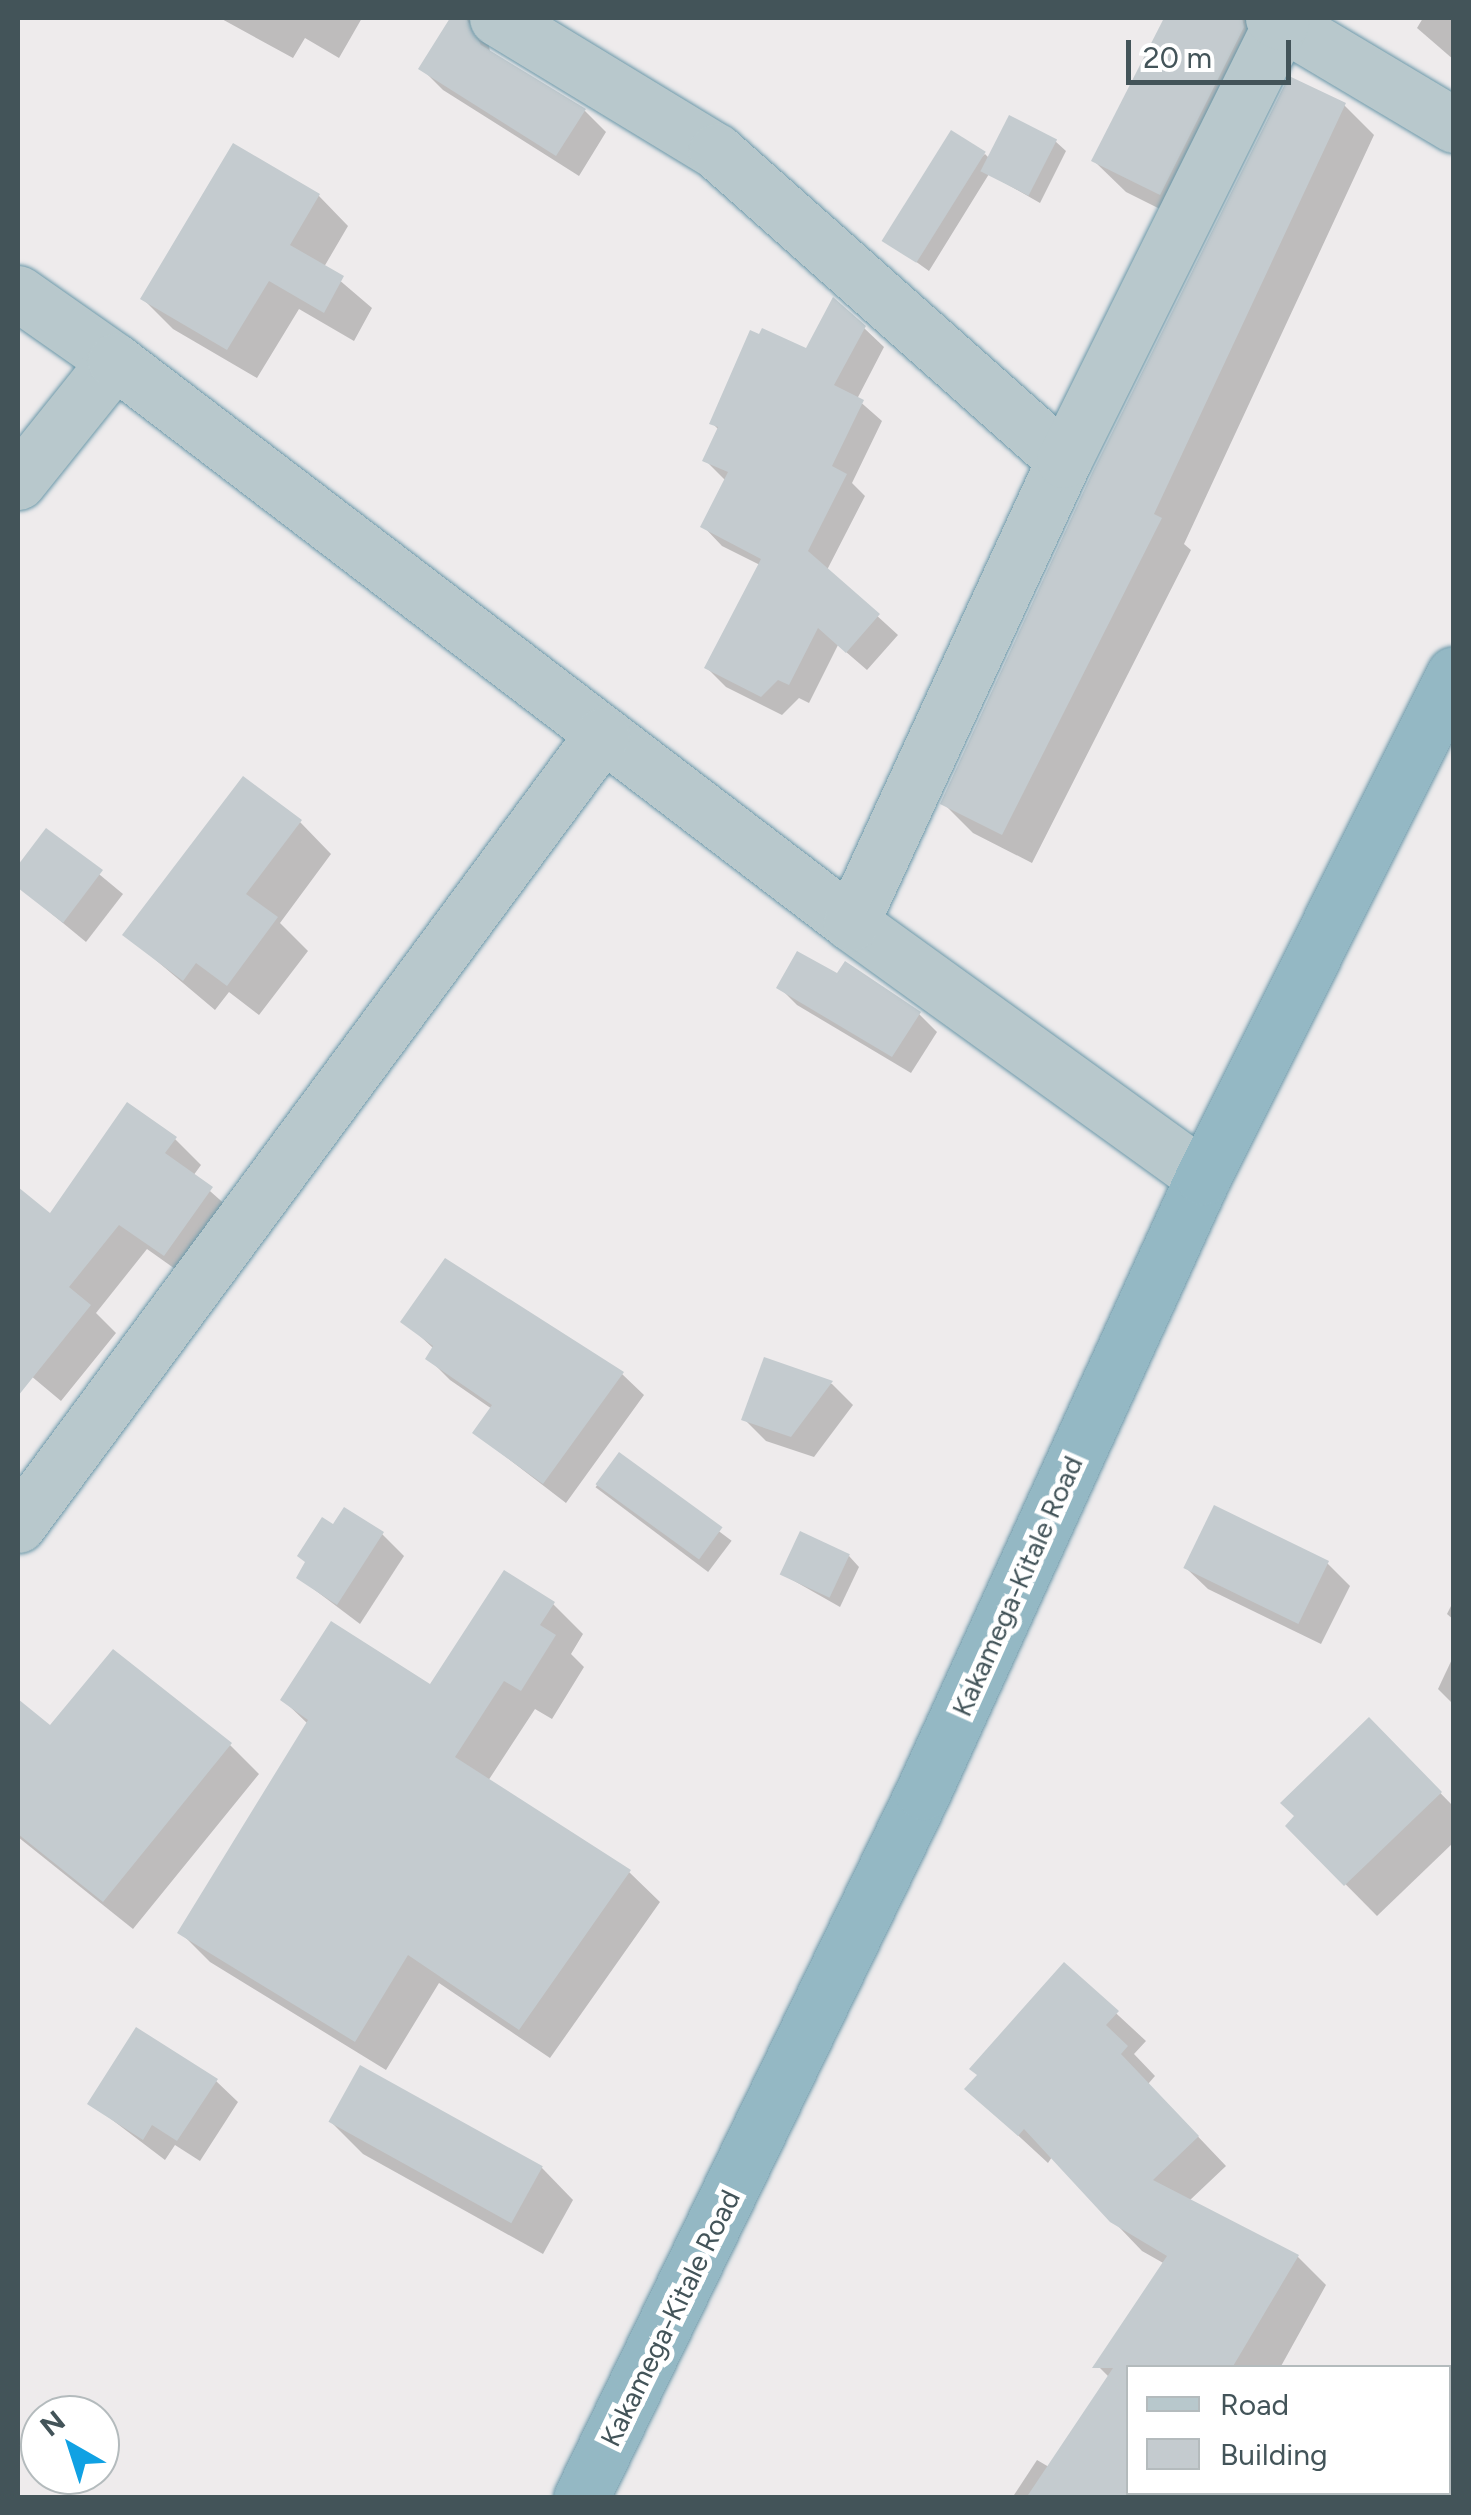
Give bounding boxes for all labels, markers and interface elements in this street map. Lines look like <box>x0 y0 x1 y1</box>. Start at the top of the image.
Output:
scale bar <box>1131 20 1296 82</box>
text: 20 m <box>1143 39 1212 76</box>
street label: Kakamega-Kitale Road <box>944 1451 1090 1721</box>
street label: Kakamega-Kitale Road <box>593 2184 747 2452</box>
legend <box>1126 2365 1451 2495</box>
text: Road <box>1220 2386 1289 2423</box>
north arrow <box>20 2395 120 2495</box>
text: N <box>33 2403 71 2443</box>
text: Building <box>1220 2436 1328 2473</box>

